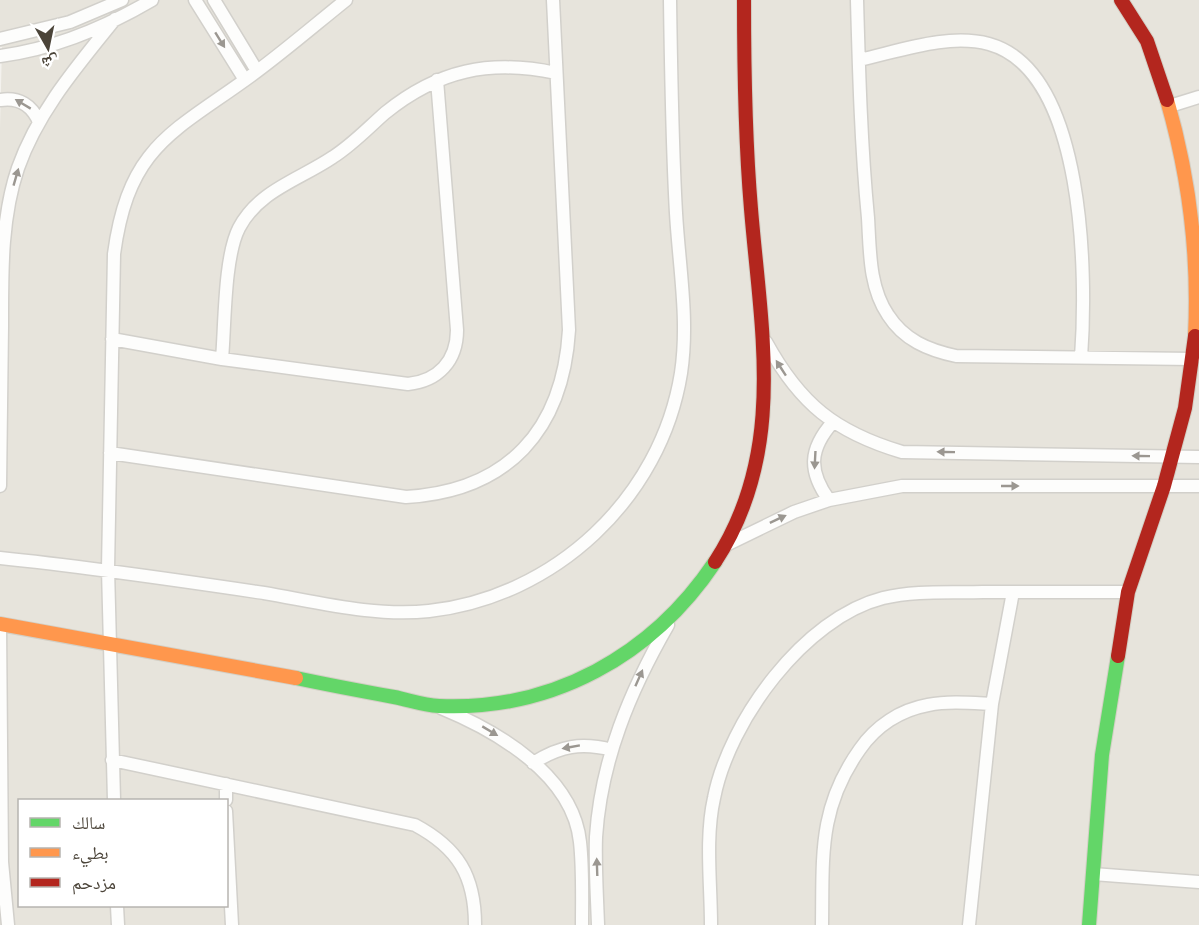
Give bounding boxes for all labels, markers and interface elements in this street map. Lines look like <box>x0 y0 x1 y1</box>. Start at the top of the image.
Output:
north arrow <box>18 18 78 78</box>
one-way arrow <box>215 32 226 48</box>
text: ش <box>40 52 60 74</box>
one-way arrow <box>15 99 32 110</box>
one-way arrow <box>12 168 21 186</box>
one-way arrow <box>775 360 787 376</box>
one-way arrow <box>936 448 955 457</box>
one-way arrow <box>810 451 819 470</box>
one-way arrow <box>1131 451 1150 461</box>
one-way arrow <box>1001 481 1020 491</box>
one-way arrow <box>770 514 788 524</box>
one-way arrow <box>634 669 644 687</box>
one-way arrow <box>482 726 499 736</box>
one-way arrow <box>561 743 580 752</box>
legend <box>18 799 228 907</box>
text: سالك <box>72 811 105 833</box>
text: بطيء <box>72 841 109 868</box>
one-way arrow <box>592 857 601 876</box>
text: مزدحم <box>72 871 116 895</box>

